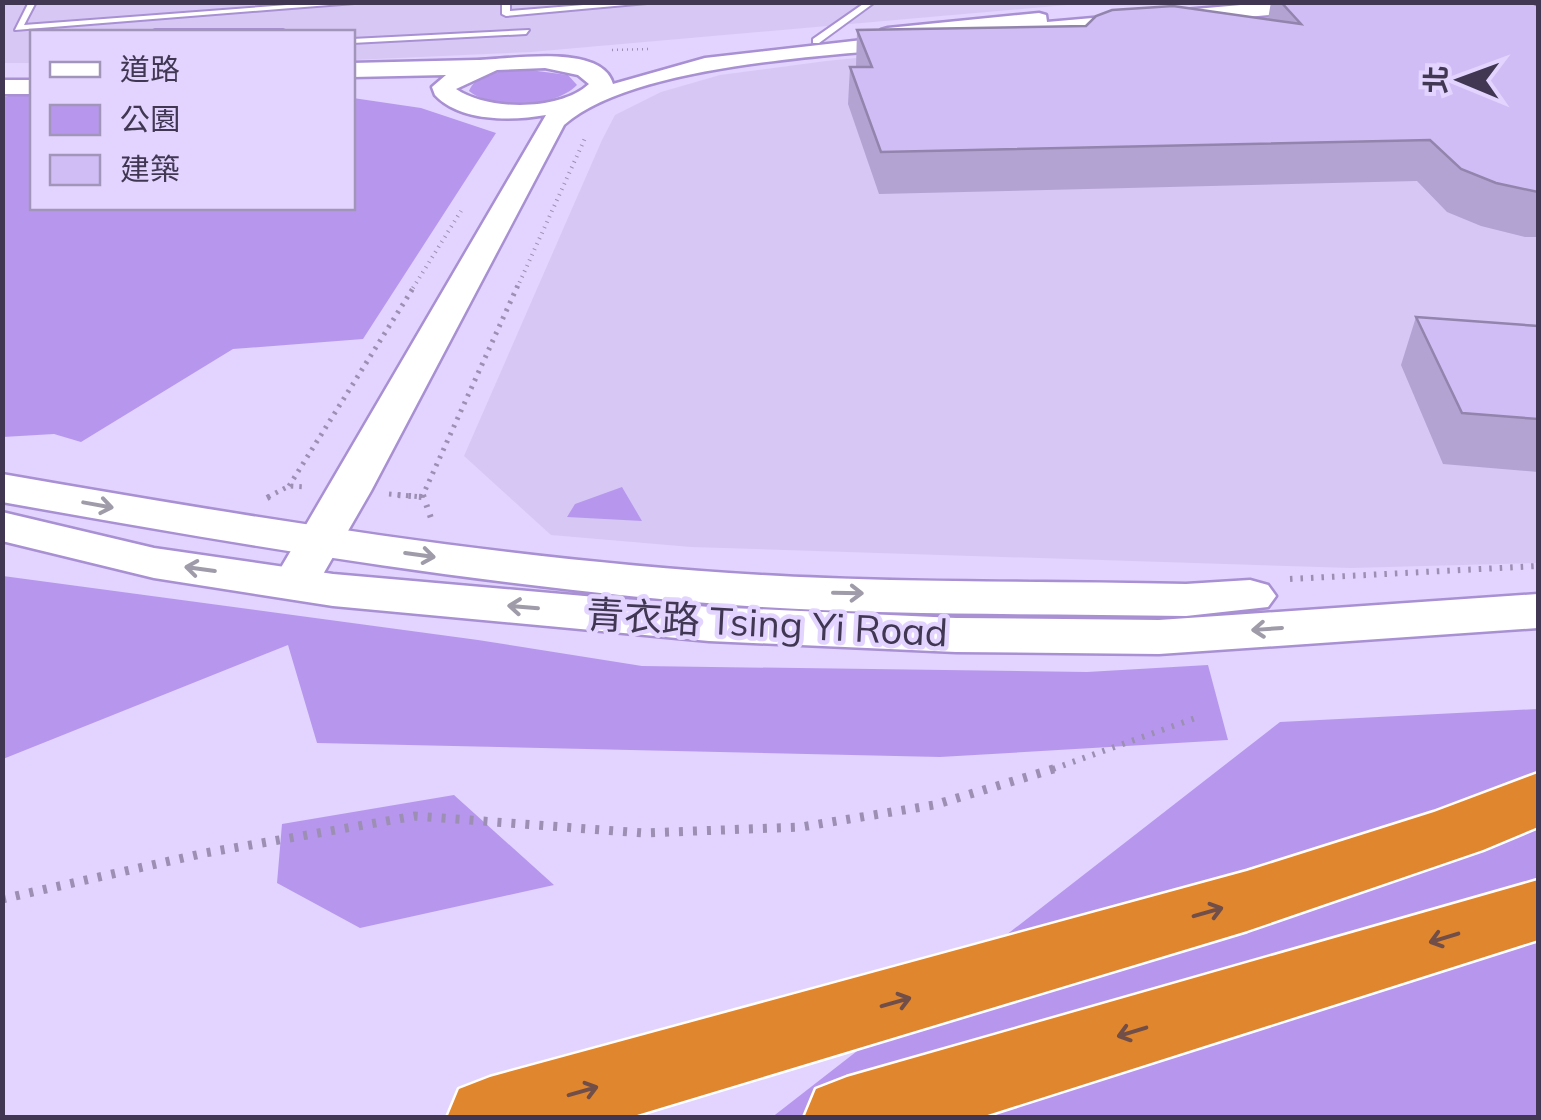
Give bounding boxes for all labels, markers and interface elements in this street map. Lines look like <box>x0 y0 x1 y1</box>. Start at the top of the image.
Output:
legend <box>30 30 355 210</box>
north arrow <box>1411 30 1511 130</box>
text: 道路 <box>120 50 180 88</box>
text: 北 <box>1418 65 1453 94</box>
text: 公園 <box>120 100 180 138</box>
text: 建築 <box>120 150 180 188</box>
one-way arrow <box>82 496 114 515</box>
one-way arrow <box>403 546 435 564</box>
one-way arrow <box>185 560 217 578</box>
one-way arrow <box>831 583 863 602</box>
street label: 青衣路 Tsing Yi Road <box>585 590 949 656</box>
one-way arrow <box>507 598 539 617</box>
one-way arrow <box>1251 620 1283 639</box>
one-way arrow <box>1192 902 1224 921</box>
one-way arrow <box>1428 930 1460 948</box>
one-way arrow <box>880 991 911 1010</box>
one-way arrow <box>1117 1024 1149 1042</box>
one-way arrow <box>567 1081 598 1099</box>

